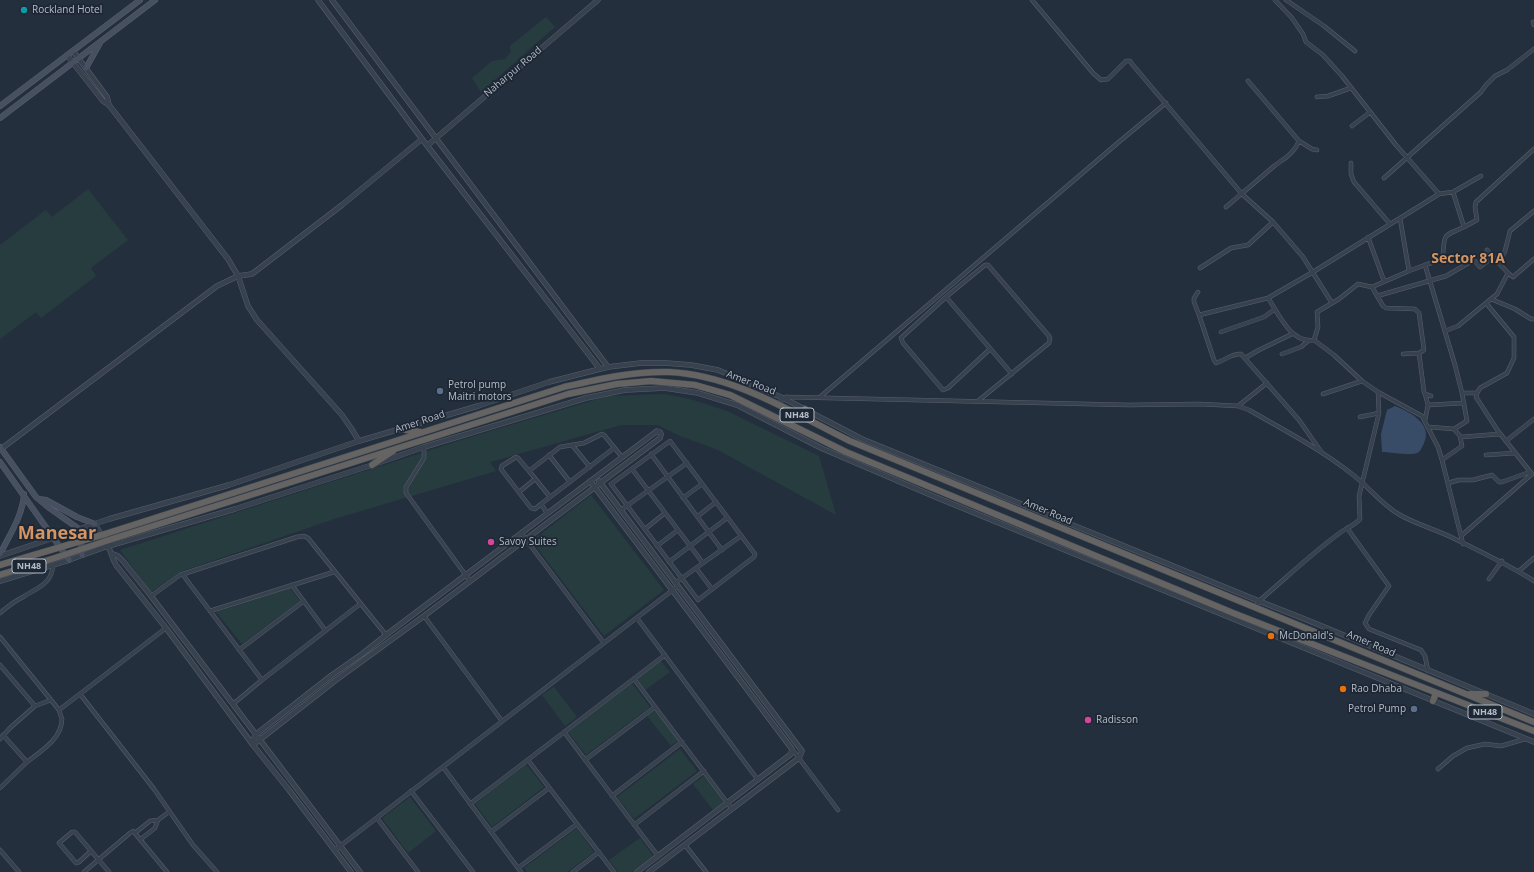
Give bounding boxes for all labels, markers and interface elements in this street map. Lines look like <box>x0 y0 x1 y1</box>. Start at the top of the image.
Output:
place label: Rockland Hotel <box>32 4 102 16</box>
marker: Rockland Hotel <box>19 5 29 15</box>
street label: Naharpur Road <box>482 44 544 100</box>
district label: Sector 81A <box>1431 251 1505 267</box>
street label: Amer Road <box>725 368 777 398</box>
place label: Petrol pump Maitri motors <box>448 379 512 402</box>
marker: Petrol pump Maitri motors <box>435 386 445 396</box>
street label: Amer Road <box>394 408 446 436</box>
road number: NH48 <box>780 408 814 422</box>
street label: Amer Road <box>1022 496 1074 528</box>
district label: Manesar <box>18 523 96 545</box>
place label: Savoy Suites <box>499 536 557 548</box>
marker: Savoy Suites <box>486 537 496 547</box>
road number: NH48 <box>12 559 46 573</box>
street label: Amer Road <box>1345 628 1397 660</box>
place label: McDonald's <box>1279 630 1333 642</box>
marker: McDonald's <box>1266 631 1276 641</box>
place label: Rao Dhaba <box>1351 683 1402 695</box>
marker: Rao Dhaba <box>1338 684 1348 694</box>
place label: Petrol Pump <box>1348 703 1406 715</box>
marker: Petrol Pump <box>1409 704 1419 714</box>
road number: NH48 <box>1468 705 1502 719</box>
place label: Radisson <box>1096 714 1138 726</box>
marker: Radisson <box>1083 715 1093 725</box>

